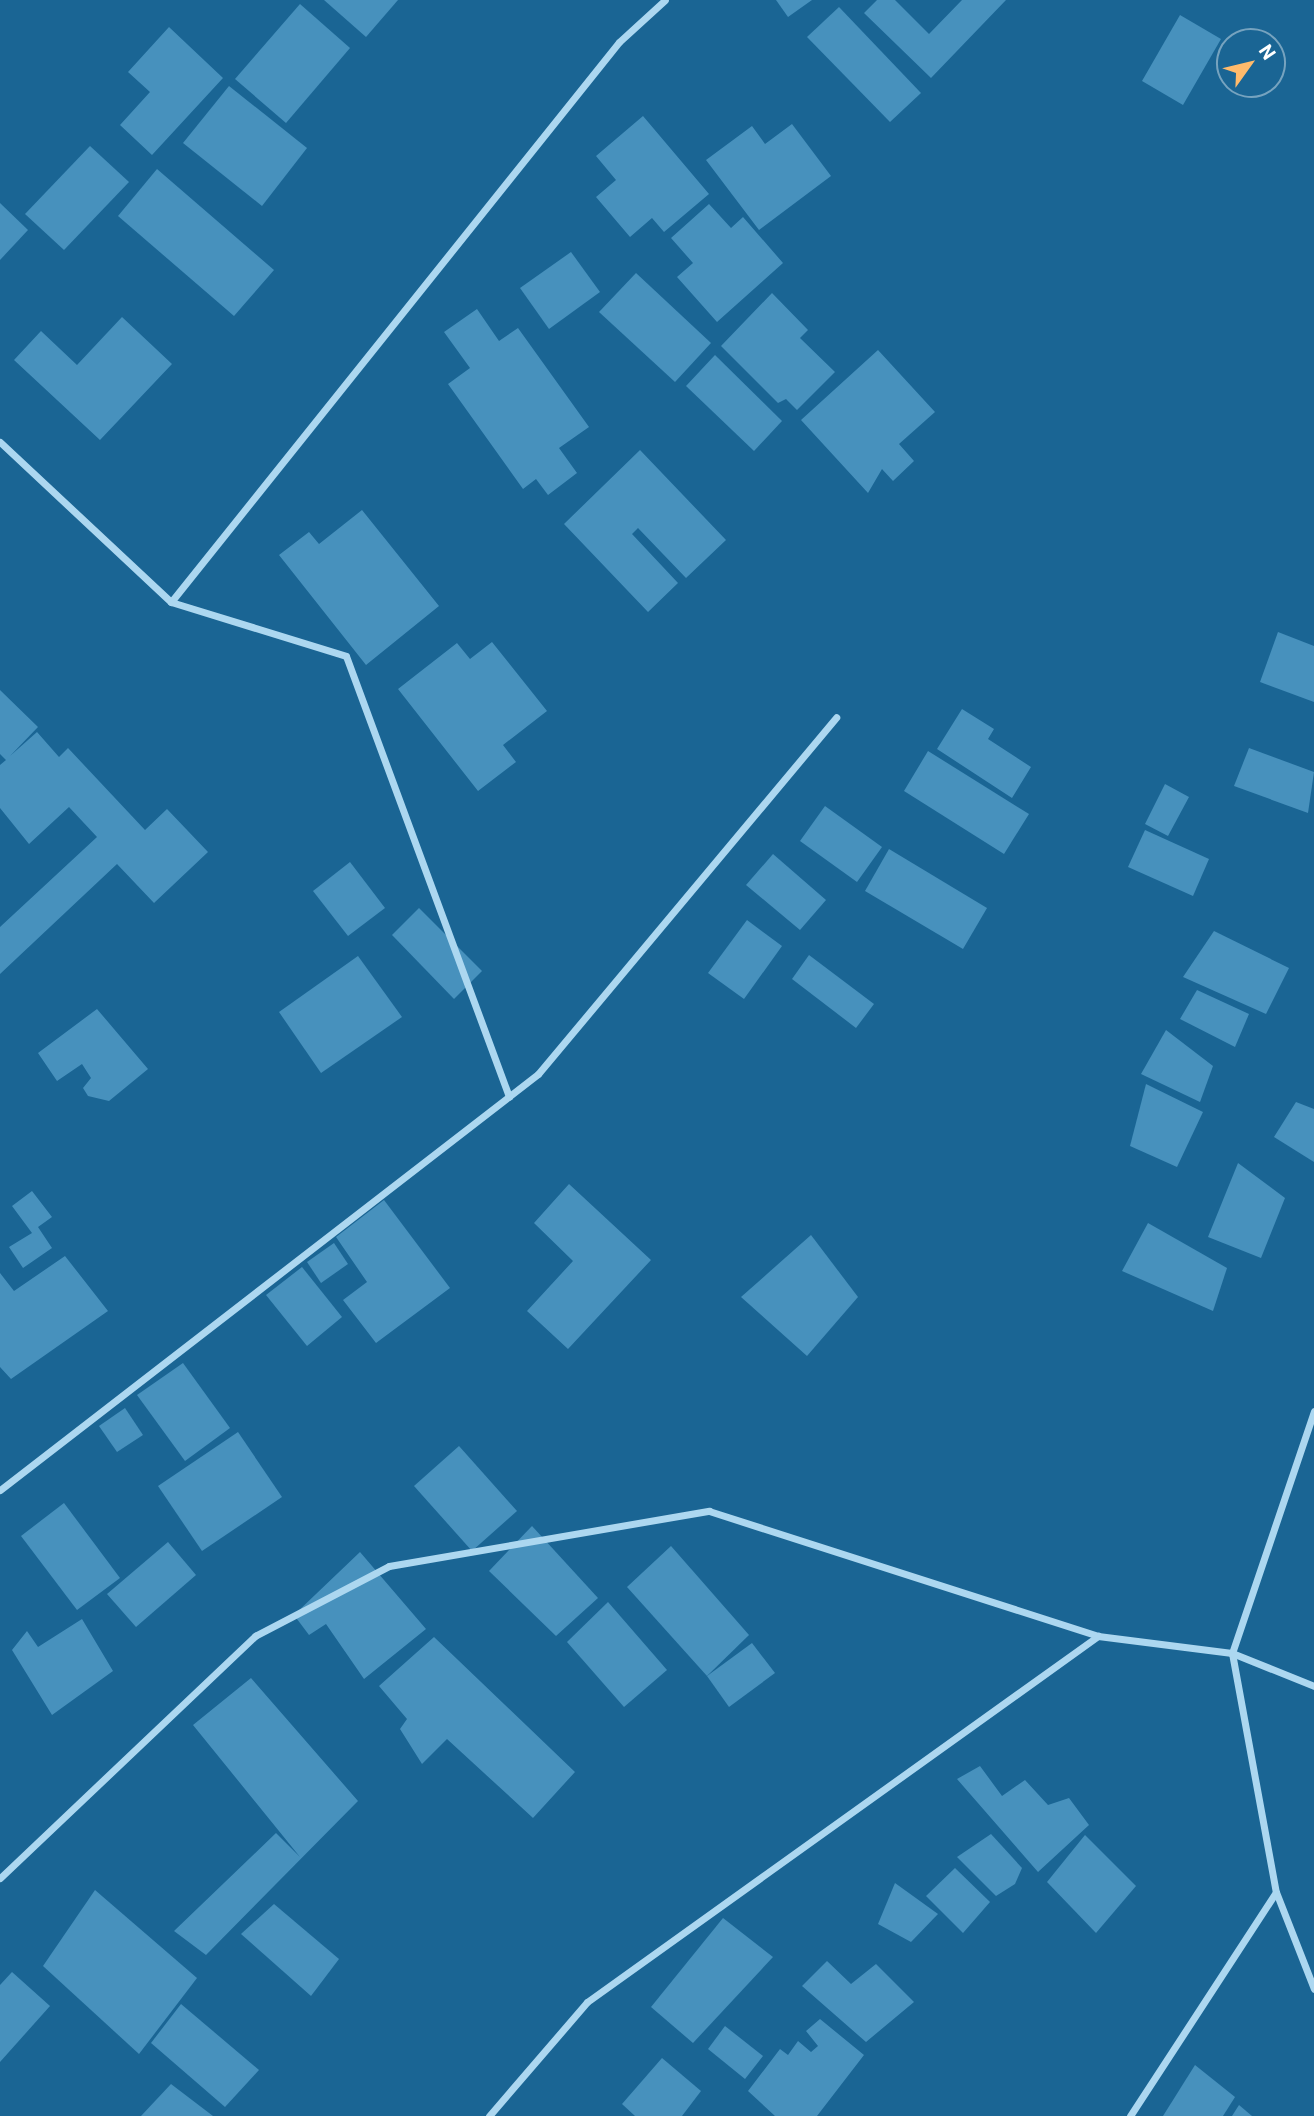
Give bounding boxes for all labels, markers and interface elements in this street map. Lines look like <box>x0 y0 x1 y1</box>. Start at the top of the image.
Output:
north arrow <box>1216 28 1286 98</box>
text: N <box>1254 40 1280 64</box>

